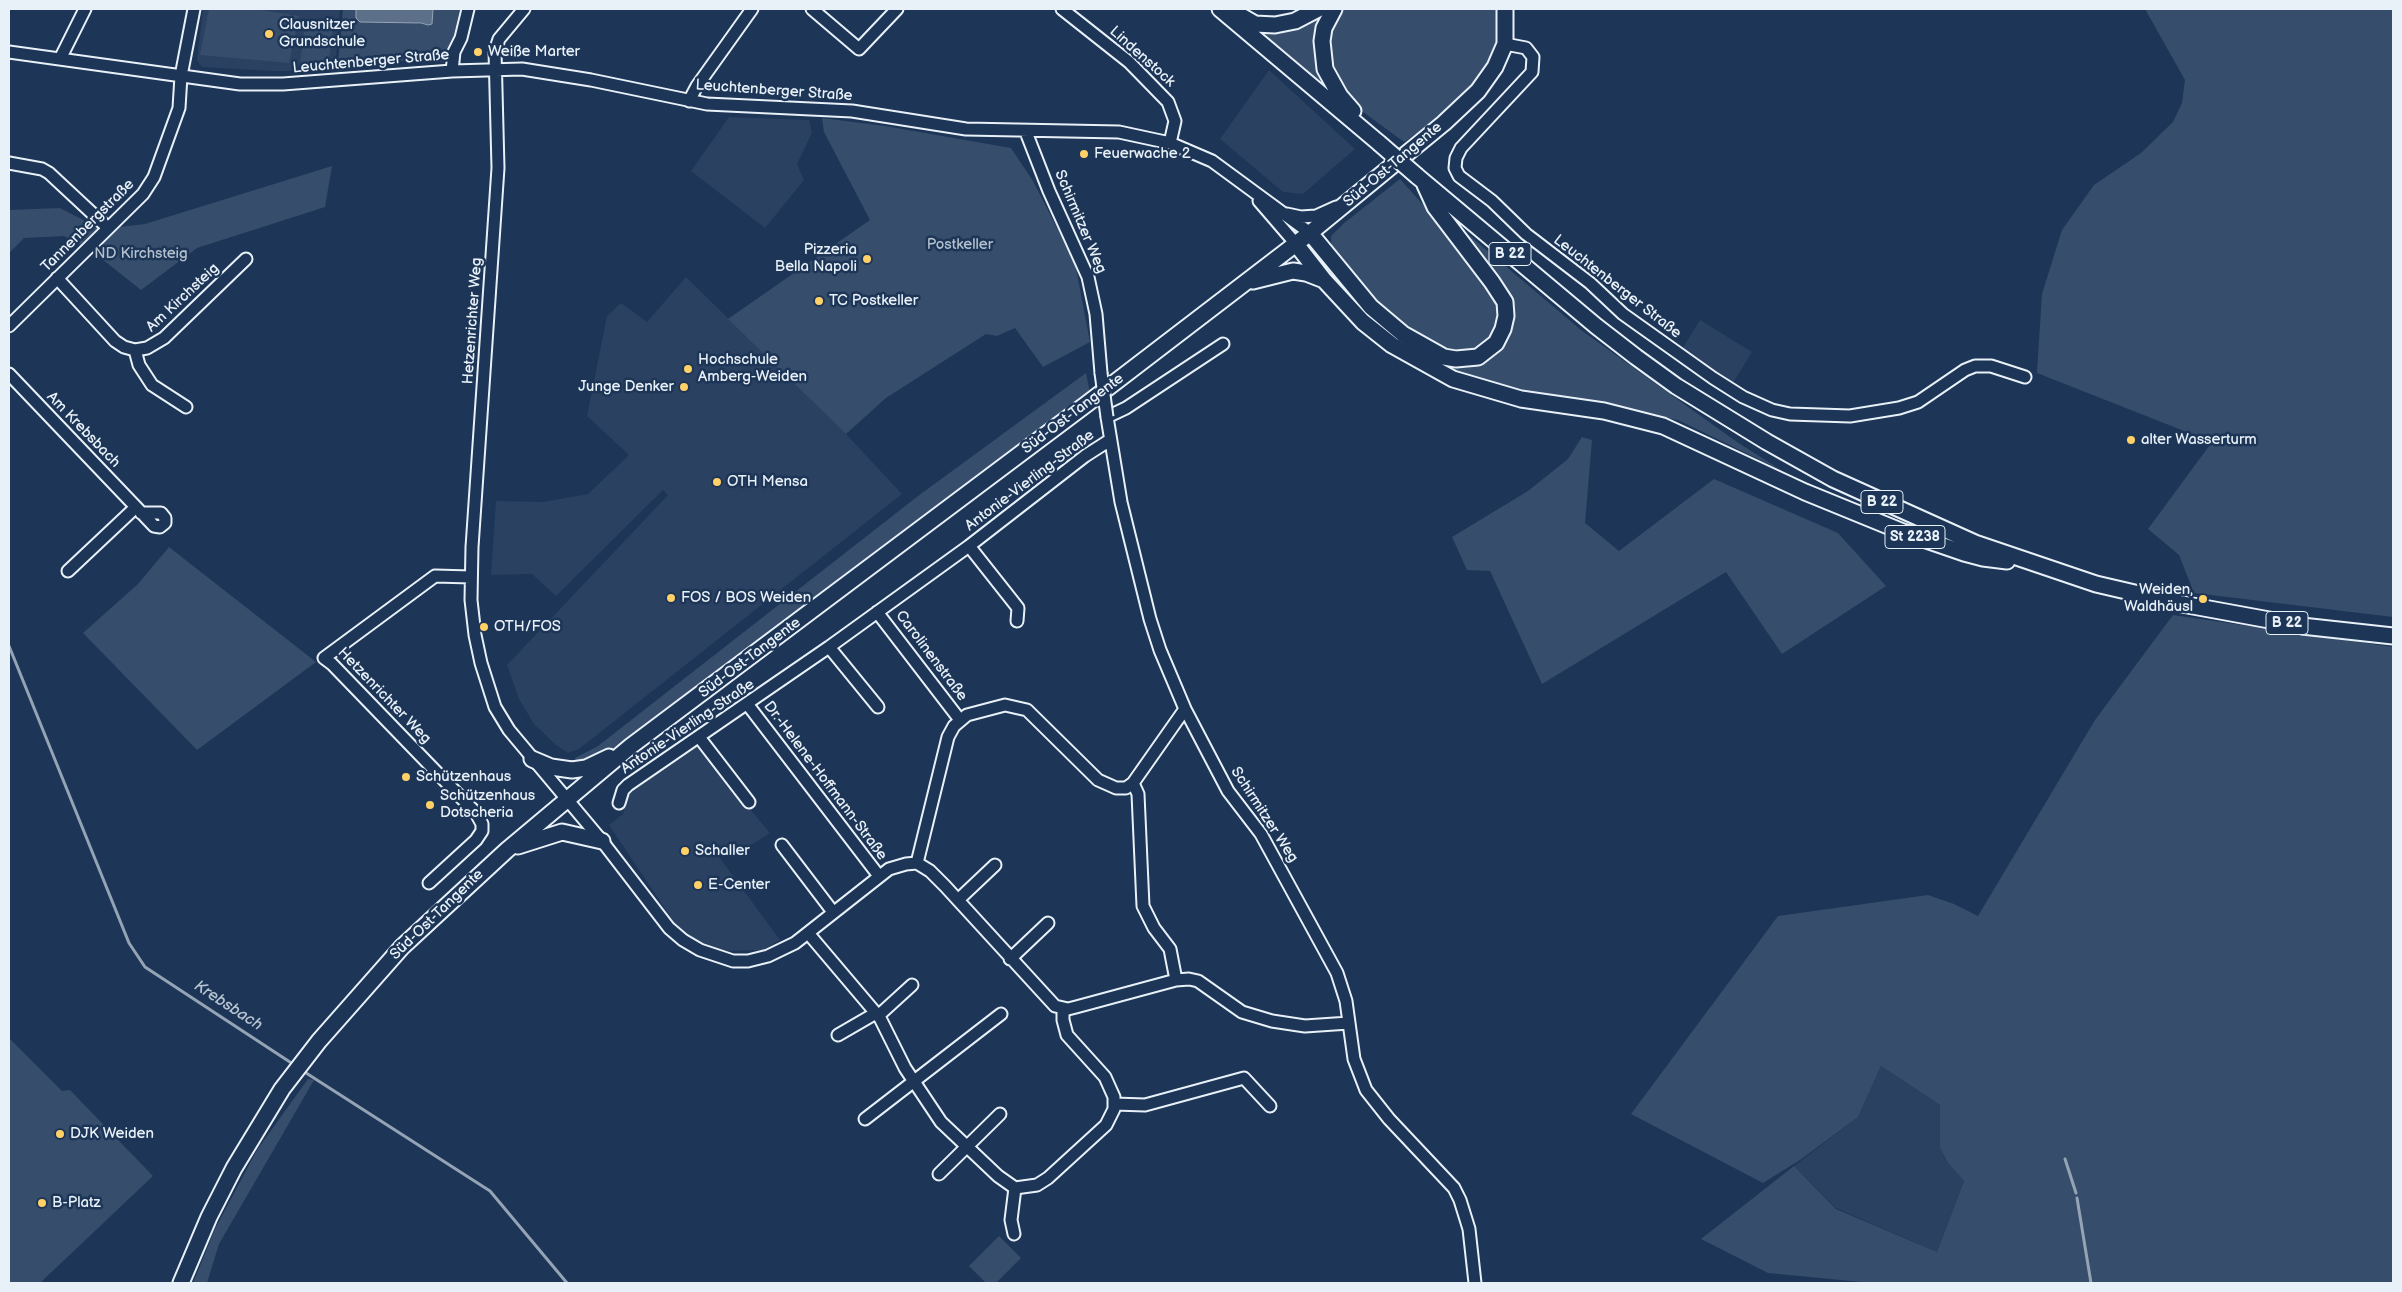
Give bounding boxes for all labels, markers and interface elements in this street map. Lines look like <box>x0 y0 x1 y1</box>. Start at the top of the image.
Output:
place label: Clausnitzer Grundschule <box>279 16 365 51</box>
street label: Lindenstock <box>1106 23 1178 91</box>
marker: Clausnitzer Grundschule <box>263 28 275 40</box>
place label: Weiße Marter <box>488 43 580 61</box>
street label: Leuchtenberger Straße <box>292 46 450 78</box>
marker: Weiße Marter <box>472 46 484 58</box>
street label: Leuchtenberger Straße <box>695 77 853 105</box>
street label: Süd-Ost-Tangente <box>1340 119 1446 211</box>
place label: Feuerwache 2 <box>1094 145 1191 163</box>
marker: Feuerwache 2 <box>1078 148 1090 160</box>
street label: Schirmitzer Weg <box>1050 168 1110 276</box>
street label: Tannenbergstraße <box>38 176 138 276</box>
street label: Leuchtenberger Straße <box>1549 231 1685 343</box>
park label: Postkeller <box>927 236 993 254</box>
place label: Pizzeria Bella Napoli <box>775 241 857 276</box>
road number: B 22 <box>1489 242 1531 266</box>
park label: ND Kirchsteig <box>94 245 188 263</box>
marker: Pizzeria Bella Napoli <box>861 253 873 265</box>
street label: Hetzenrichter Weg <box>460 257 486 385</box>
street label: Am Kirchsteig <box>143 260 223 336</box>
place label: TC Postkeller <box>829 292 918 310</box>
marker: TC Postkeller <box>813 295 825 307</box>
place label: Hochschule Amberg-Weiden <box>698 351 807 386</box>
marker: Hochschule Amberg-Weiden <box>682 363 694 375</box>
street label: Süd-Ost-Tangente <box>1019 370 1127 458</box>
place label: Junge Denker <box>578 378 674 396</box>
marker: Junge Denker <box>678 381 690 393</box>
street label: Am Krebsbach <box>42 388 124 472</box>
street label: Antonie-Vierling-Straße <box>962 427 1098 535</box>
place label: alter Wasserturm <box>2141 431 2257 449</box>
marker: alter Wasserturm <box>2125 434 2137 446</box>
place label: OTH Mensa <box>727 473 808 491</box>
marker: OTH Mensa <box>711 476 723 488</box>
road number: B 22 <box>1861 491 1903 514</box>
road number: St 2238 <box>1885 526 1945 548</box>
place label: Weiden, Waldhäusl <box>2124 581 2193 616</box>
place label: FOS / BOS Weiden <box>681 589 811 607</box>
marker: FOS / BOS Weiden <box>665 592 677 604</box>
marker: Weiden, Waldhäusl <box>2197 593 2209 605</box>
street label: Carolinenstraße <box>891 607 971 705</box>
road number: B 22 <box>2266 612 2308 634</box>
street label: Süd-Ost-Tangente <box>696 614 804 702</box>
place label: OTH/FOS <box>494 618 561 636</box>
marker: OTH/FOS <box>478 621 490 633</box>
street label: Hetzenrichter Weg <box>333 644 435 748</box>
street label: Antonie-Vierling-Straße <box>618 676 758 778</box>
street label: Dr.-Helene-Hoffmann-Straße <box>759 698 891 864</box>
street label: Schirmitzer Weg <box>1226 764 1302 866</box>
place label: Schützenhaus <box>416 768 511 786</box>
marker: Schützenhaus <box>400 771 412 783</box>
place label: Schützenhaus Dotscheria <box>440 787 535 822</box>
marker: Schützenhaus Dotscheria <box>424 799 436 811</box>
place label: Schaller <box>695 842 750 860</box>
marker: Schaller <box>679 845 691 857</box>
street label: Süd-Ost-Tangente <box>387 866 487 964</box>
place label: E-Center <box>708 876 770 894</box>
marker: E-Center <box>692 879 704 891</box>
water label: Krebsbach <box>190 977 266 1035</box>
place label: DJK Weiden <box>70 1125 154 1143</box>
marker: DJK Weiden <box>54 1128 66 1140</box>
place label: B-Platz <box>52 1194 101 1212</box>
marker: B-Platz <box>36 1197 48 1209</box>

